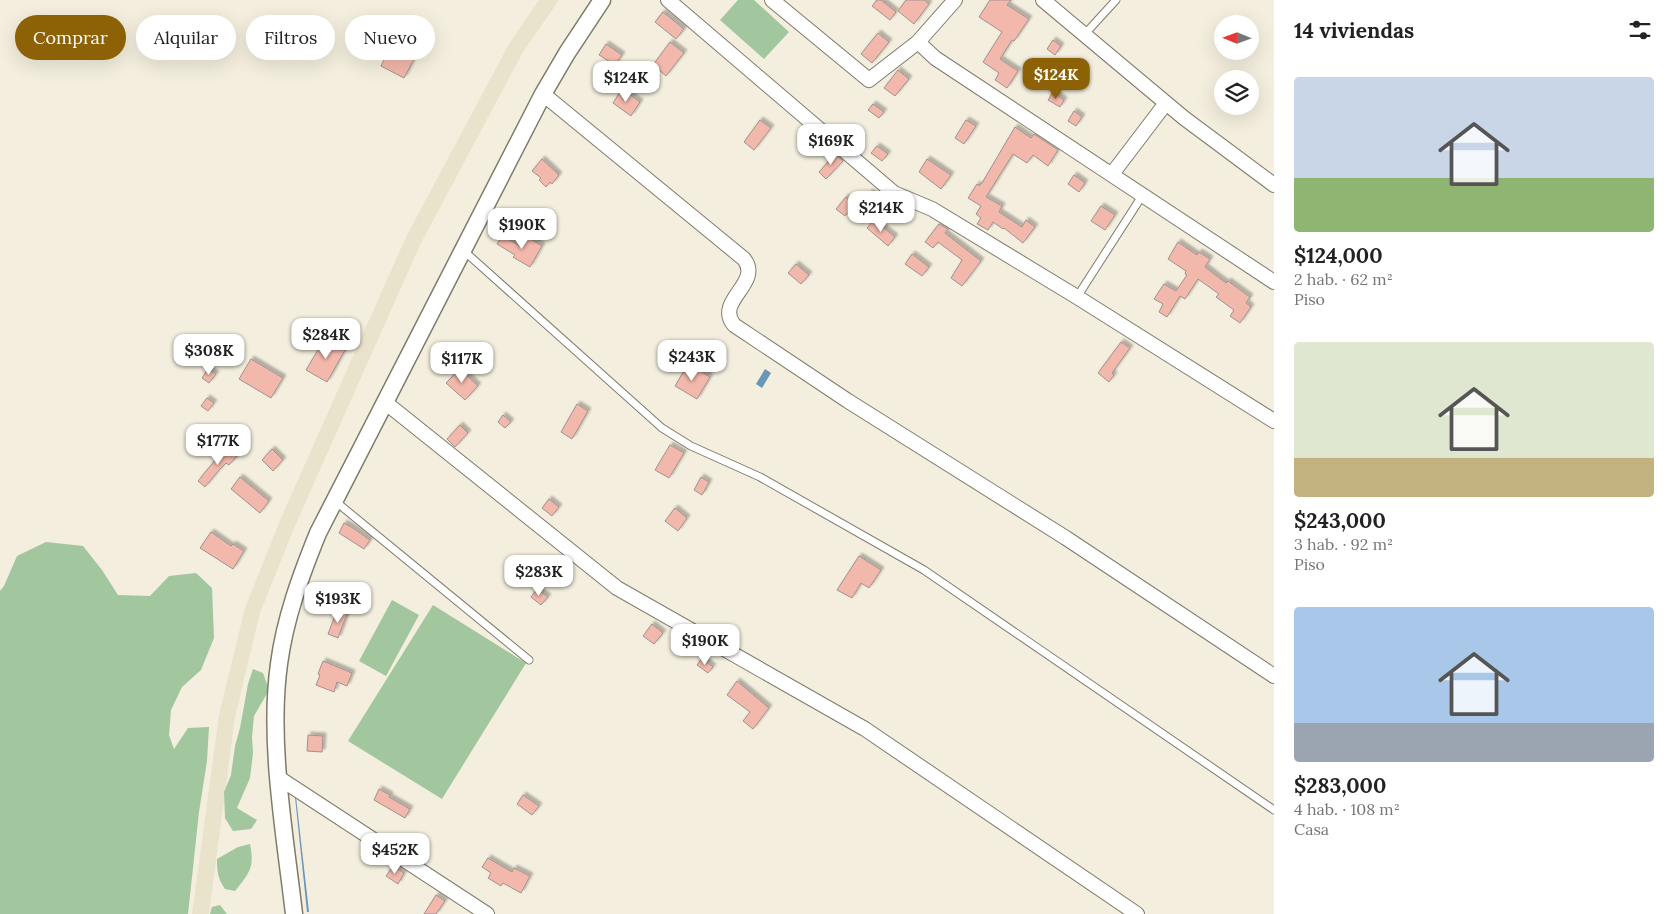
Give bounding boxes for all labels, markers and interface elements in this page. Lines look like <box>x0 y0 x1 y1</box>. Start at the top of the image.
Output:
chip: Comprar <box>15 15 126 60</box>
chip: Alquilar <box>136 15 236 60</box>
chip: Filtros <box>246 15 335 60</box>
chip: Nuevo <box>345 15 435 60</box>
north arrow <box>1214 15 1259 60</box>
map controls <box>1214 15 1259 115</box>
icon: filters <box>1626 16 1654 44</box>
text: 14 viviendas <box>1294 17 1414 44</box>
pin: $124K <box>1021 58 1091 100</box>
pin: $124K <box>591 61 661 103</box>
text: $124K <box>1034 64 1078 84</box>
text: $124K <box>604 67 648 87</box>
button: layers <box>1214 70 1259 115</box>
icon: home <box>1429 109 1519 199</box>
pin: $169K <box>796 124 866 166</box>
text: $169K <box>808 130 854 150</box>
pin: $214K <box>846 190 916 233</box>
text: $214K <box>859 197 903 217</box>
pin: $190K <box>487 208 557 250</box>
text: $190K <box>499 214 545 234</box>
text: $124,000 <box>1294 242 1383 269</box>
text: 2 hab. · 62 m² <box>1294 269 1393 289</box>
text: Piso <box>1294 289 1325 309</box>
pin: $284K <box>291 318 361 360</box>
text: $284K <box>302 324 350 344</box>
pin: $308K <box>174 334 244 376</box>
text: $308K <box>184 340 234 360</box>
pin: $243K <box>657 340 727 382</box>
pin: $117K <box>427 342 497 384</box>
text: $243K <box>668 346 716 366</box>
text: $117K <box>441 348 483 368</box>
icon: home <box>1429 374 1519 464</box>
pin: $177K <box>183 424 253 466</box>
text: $177K <box>197 430 239 450</box>
text: $243,000 <box>1294 507 1386 534</box>
text: 3 hab. · 92 m² <box>1294 534 1393 554</box>
pin: $283K <box>504 554 574 597</box>
text: Piso <box>1294 554 1325 574</box>
text: $283K <box>515 561 563 581</box>
pin: $193K <box>303 582 373 624</box>
text: $193K <box>315 588 361 608</box>
pin: $190K <box>670 624 740 666</box>
text: $190K <box>682 630 728 650</box>
icon: home <box>1429 639 1519 729</box>
text: $283,000 <box>1294 772 1386 799</box>
text: 4 hab. · 108 m² <box>1294 799 1400 819</box>
text: Casa <box>1294 819 1329 839</box>
pin: $452K <box>360 832 430 875</box>
text: $452K <box>372 839 418 859</box>

